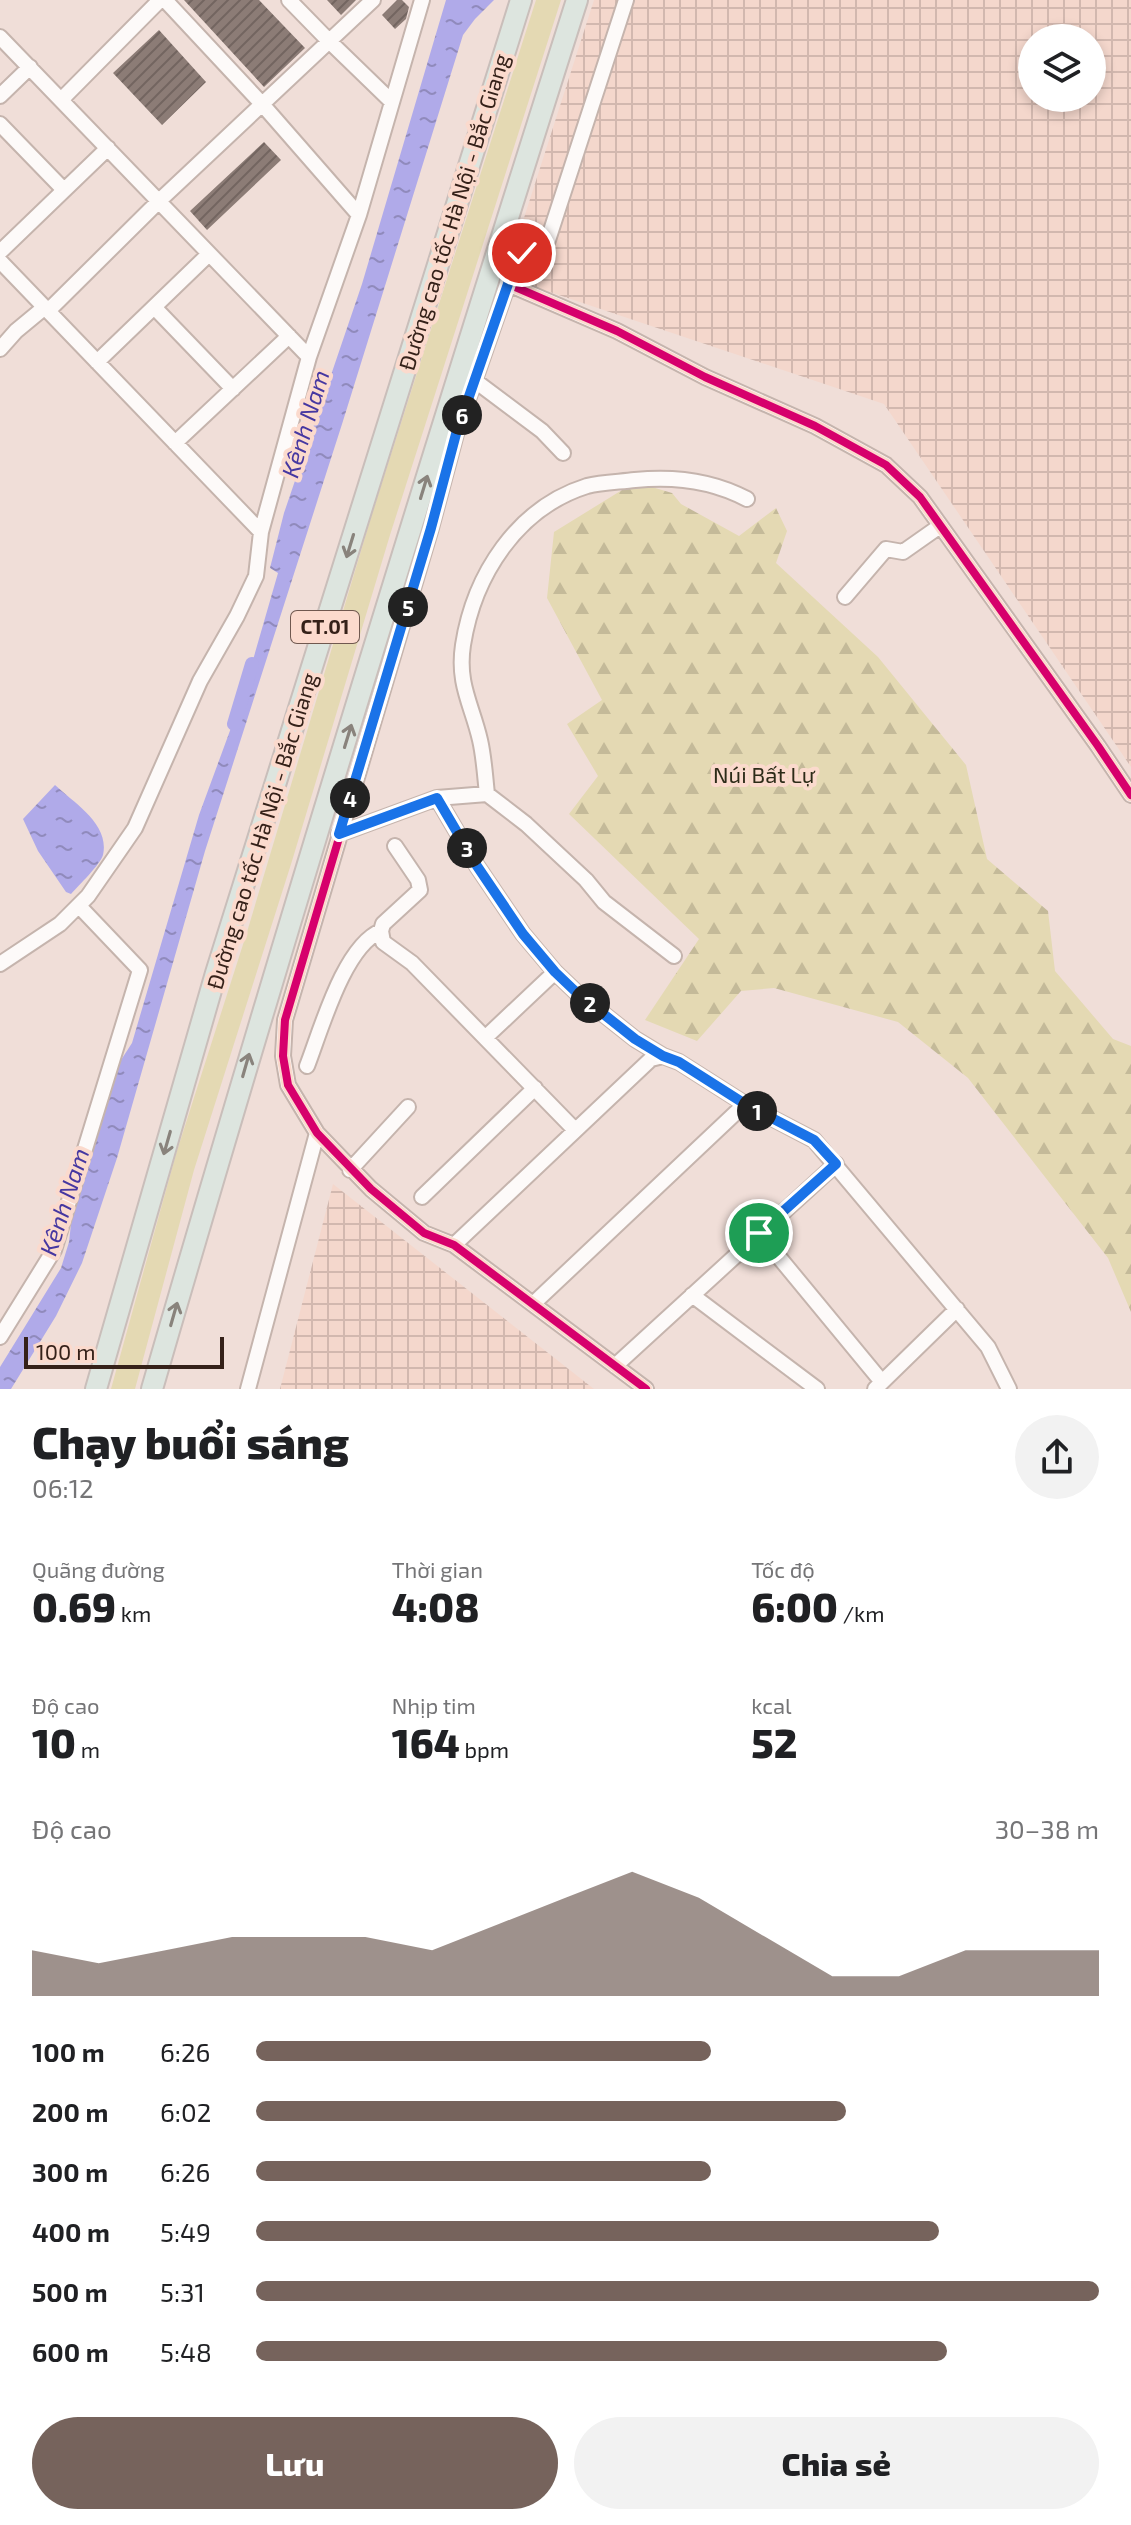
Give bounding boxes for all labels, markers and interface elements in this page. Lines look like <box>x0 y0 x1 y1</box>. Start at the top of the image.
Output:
map controls <box>1018 24 1106 112</box>
button: layers <box>1018 24 1106 112</box>
street label: Đường cao tốc Hà Nội - Bắc Giang <box>392 50 514 373</box>
pin <box>488 219 556 287</box>
icon: check <box>500 231 544 275</box>
water label: Kênh Nam <box>274 366 335 481</box>
pin: 6 <box>442 395 482 435</box>
text: 6 <box>456 402 468 428</box>
one-way arrow <box>417 475 432 501</box>
one-way arrow <box>342 533 357 559</box>
pin: 5 <box>388 587 428 627</box>
text: 5 <box>402 594 414 620</box>
road number: CT.01 <box>291 611 359 643</box>
street label: Đường cao tốc Hà Nội - Bắc Giang <box>200 669 322 992</box>
one-way arrow <box>341 723 356 749</box>
park label: Núi Bất Lự <box>713 761 816 787</box>
pin: 4 <box>330 778 370 818</box>
text: 4 <box>343 785 357 811</box>
pin: 3 <box>447 828 487 868</box>
text: 3 <box>461 835 473 861</box>
pin: 2 <box>570 983 610 1023</box>
text: 2 <box>584 990 596 1016</box>
one-way arrow <box>240 1052 255 1078</box>
pin: 1 <box>737 1091 777 1131</box>
text: 1 <box>752 1098 762 1124</box>
one-way arrow <box>159 1129 174 1155</box>
water label: Kênh Nam <box>33 1144 95 1259</box>
pin <box>725 1199 793 1267</box>
icon: arrive <box>737 1211 781 1255</box>
one-way arrow <box>167 1302 182 1328</box>
scale bar <box>24 1333 224 1369</box>
text: 100 m <box>36 1338 95 1364</box>
text: Chạy buổi sáng <box>32 1415 349 1468</box>
button: share <box>1015 1415 1099 1499</box>
text: 06:12 <box>32 1472 94 1503</box>
text: Quãng đường <box>32 1556 165 1582</box>
text: Thời gian <box>392 1556 483 1582</box>
text: Tốc độ <box>751 1556 815 1582</box>
text: 0.69 <box>32 1582 116 1630</box>
text: 4:08 <box>392 1582 479 1630</box>
text: 6:00 <box>751 1582 838 1630</box>
text: km <box>116 1600 151 1626</box>
text: /km <box>838 1600 885 1626</box>
text: Độ cao <box>32 1692 99 1718</box>
text: Nhịp tim <box>392 1692 476 1718</box>
text: kcal <box>751 1692 792 1718</box>
text: 10 <box>32 1718 76 1766</box>
text: 164 <box>392 1718 460 1766</box>
text: 52 <box>751 1718 797 1766</box>
text: m <box>76 1736 100 1762</box>
text: bpm <box>460 1736 509 1762</box>
text: Độ cao <box>32 1813 112 1844</box>
text: 30–38 m <box>995 1813 1099 1844</box>
text: 100 m <box>32 2036 105 2067</box>
text: 6:26 <box>160 2036 211 2067</box>
text: 200 m <box>32 2096 108 2127</box>
text: 6:02 <box>160 2096 211 2127</box>
text: 300 m <box>32 2156 108 2187</box>
text: 6:26 <box>160 2156 211 2187</box>
text: 400 m <box>32 2216 110 2247</box>
text: 5:49 <box>160 2216 211 2247</box>
text: 500 m <box>32 2276 108 2307</box>
text: 5:31 <box>160 2276 205 2307</box>
text: 600 m <box>32 2336 109 2367</box>
text: 5:48 <box>160 2336 212 2367</box>
button: Lưu <box>32 2417 558 2509</box>
button: Chia sẻ <box>574 2417 1099 2509</box>

